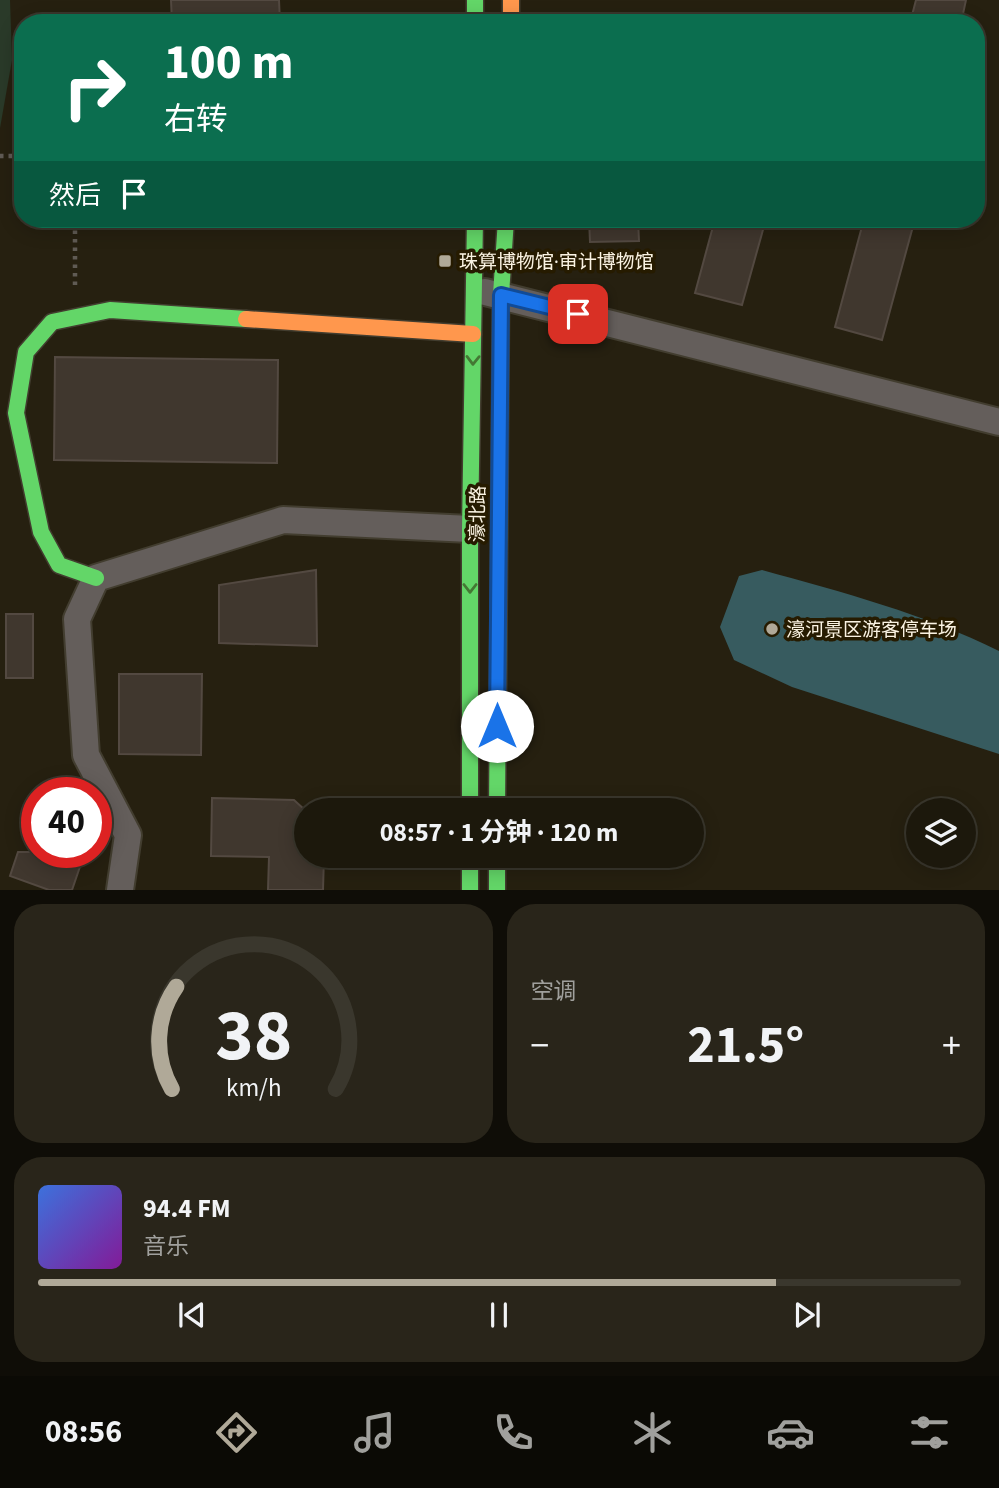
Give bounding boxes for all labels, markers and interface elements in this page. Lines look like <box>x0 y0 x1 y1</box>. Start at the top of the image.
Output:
text: 100 m <box>164 28 293 98</box>
icon: right <box>49 42 140 133</box>
text: 右转 <box>164 97 228 143</box>
icon: arrive <box>115 175 153 213</box>
text: 然后 <box>49 177 101 214</box>
place label: 珠算博物馆·审计博物馆 <box>459 249 654 276</box>
marker: 珠算博物馆·审计博物馆 <box>437 253 453 269</box>
pin <box>548 284 608 344</box>
icon: arrive <box>559 295 597 333</box>
one-way arrow <box>465 356 481 366</box>
street label: 濠北路 <box>465 485 492 543</box>
one-way arrow <box>462 583 478 594</box>
place label: 濠河景区游客停车场 <box>786 617 957 644</box>
marker: 濠河景区游客停车场 <box>764 621 780 637</box>
position arrow <box>460 689 534 763</box>
speed limit sign: 40 <box>21 777 112 868</box>
map controls <box>906 798 976 868</box>
button: layers <box>906 798 976 868</box>
text: 08:57 · 1 分钟 · 120 m <box>380 814 618 851</box>
text: 空调 <box>531 975 577 1008</box>
text: 38 <box>215 985 292 1089</box>
text: 21.5° <box>687 1009 804 1083</box>
text: − <box>531 1019 549 1073</box>
text: + <box>942 1019 961 1073</box>
text: km/h <box>226 1070 281 1106</box>
text: 94.4 FM <box>143 1190 231 1227</box>
text: 音乐 <box>143 1230 189 1263</box>
icon: previous <box>173 1296 211 1334</box>
icon: pause <box>480 1296 518 1334</box>
icon: next <box>788 1296 826 1334</box>
icon: directions <box>212 1408 261 1457</box>
icon: music <box>350 1408 399 1457</box>
icon: phone <box>489 1408 538 1457</box>
icon: climate <box>628 1408 677 1457</box>
icon: car <box>766 1408 815 1457</box>
icon: filters <box>905 1408 954 1457</box>
text: 08:56 <box>45 1409 122 1455</box>

